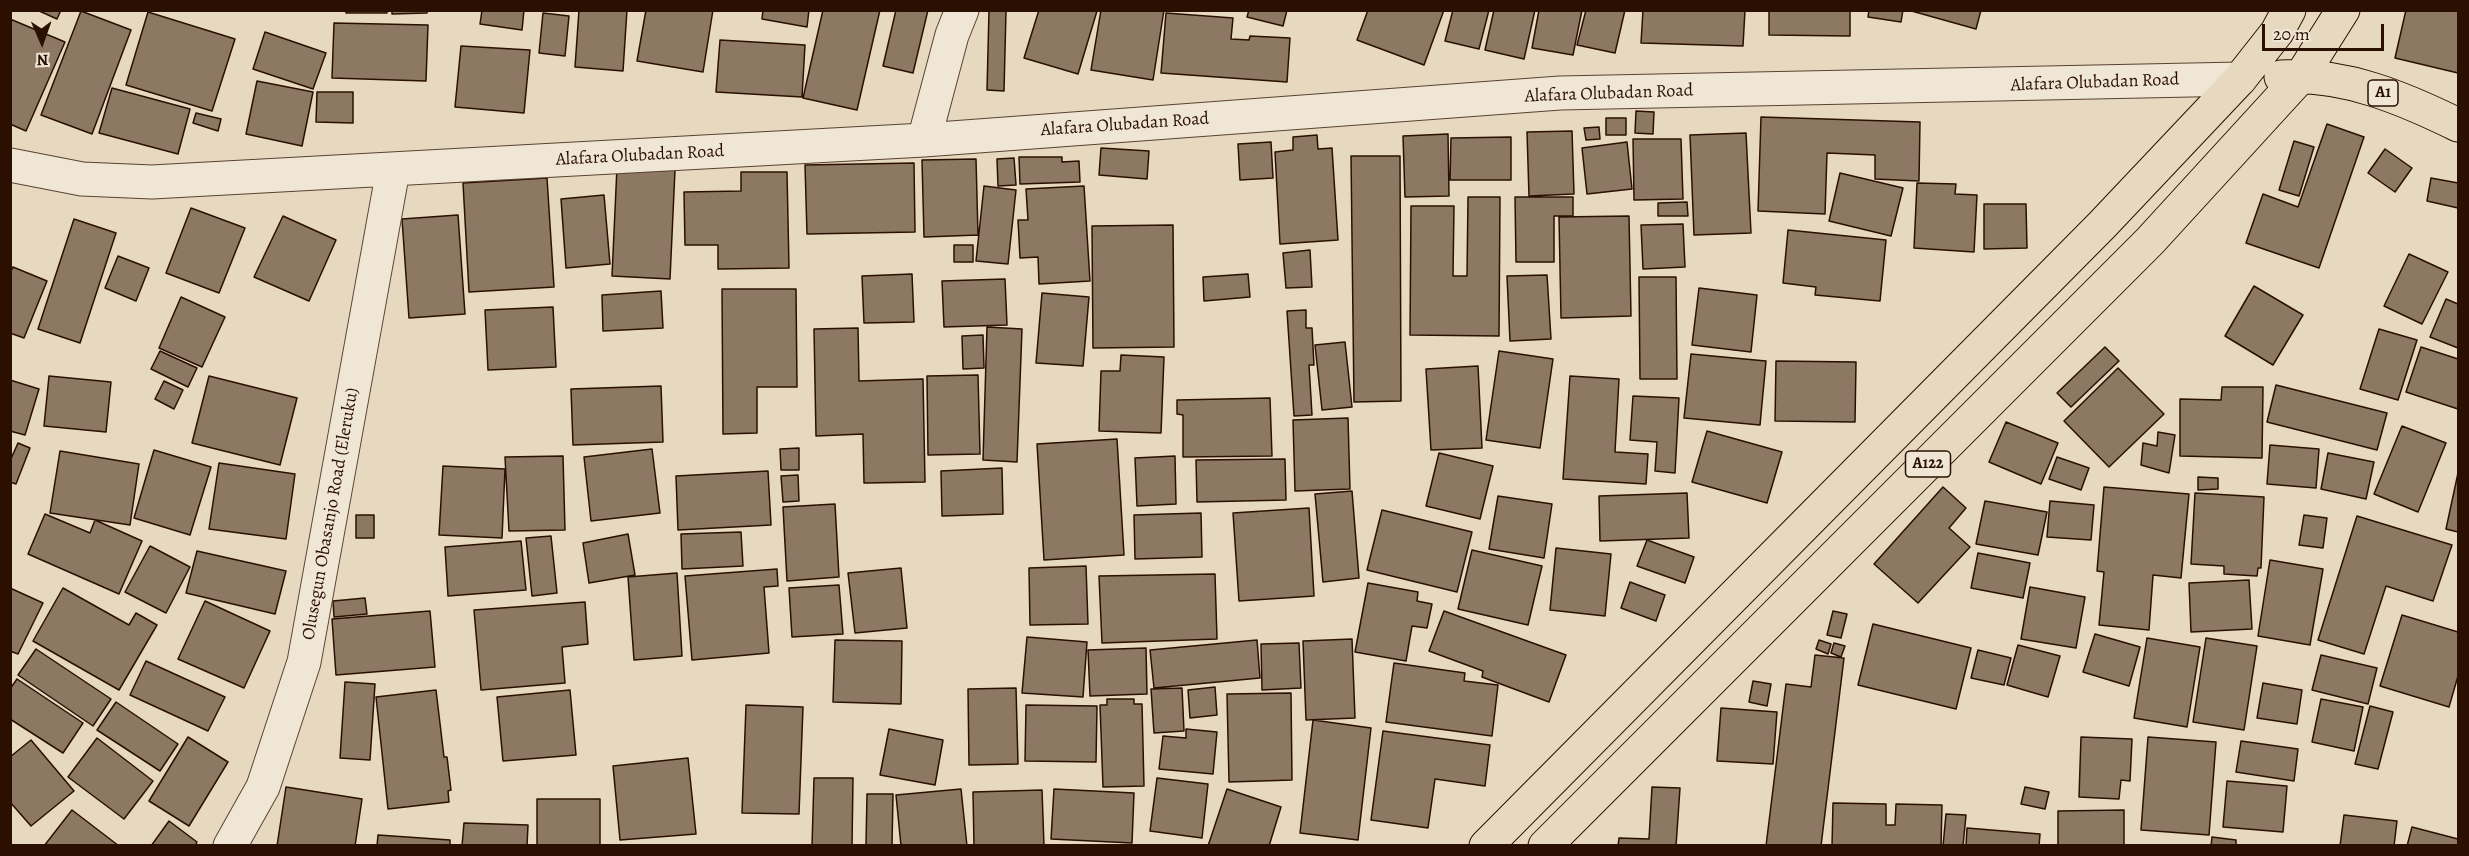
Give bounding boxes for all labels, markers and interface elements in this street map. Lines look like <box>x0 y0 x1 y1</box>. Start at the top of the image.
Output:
north arrow <box>12 12 72 72</box>
scale bar <box>2265 12 2386 50</box>
text: 20 m <box>2273 22 2310 46</box>
text: N <box>36 49 49 71</box>
street label: Alafara Olubadan Road <box>2010 69 2180 97</box>
street label: Alafara Olubadan Road <box>1524 80 1694 108</box>
road number: A1 <box>2368 80 2398 106</box>
street label: Alafara Olubadan Road <box>1040 108 1210 142</box>
street label: Alafara Olubadan Road <box>555 141 725 171</box>
street label: Olusegun Obasanjo Road (Eleruku) <box>298 386 364 642</box>
road number: A122 <box>1906 451 1950 477</box>

